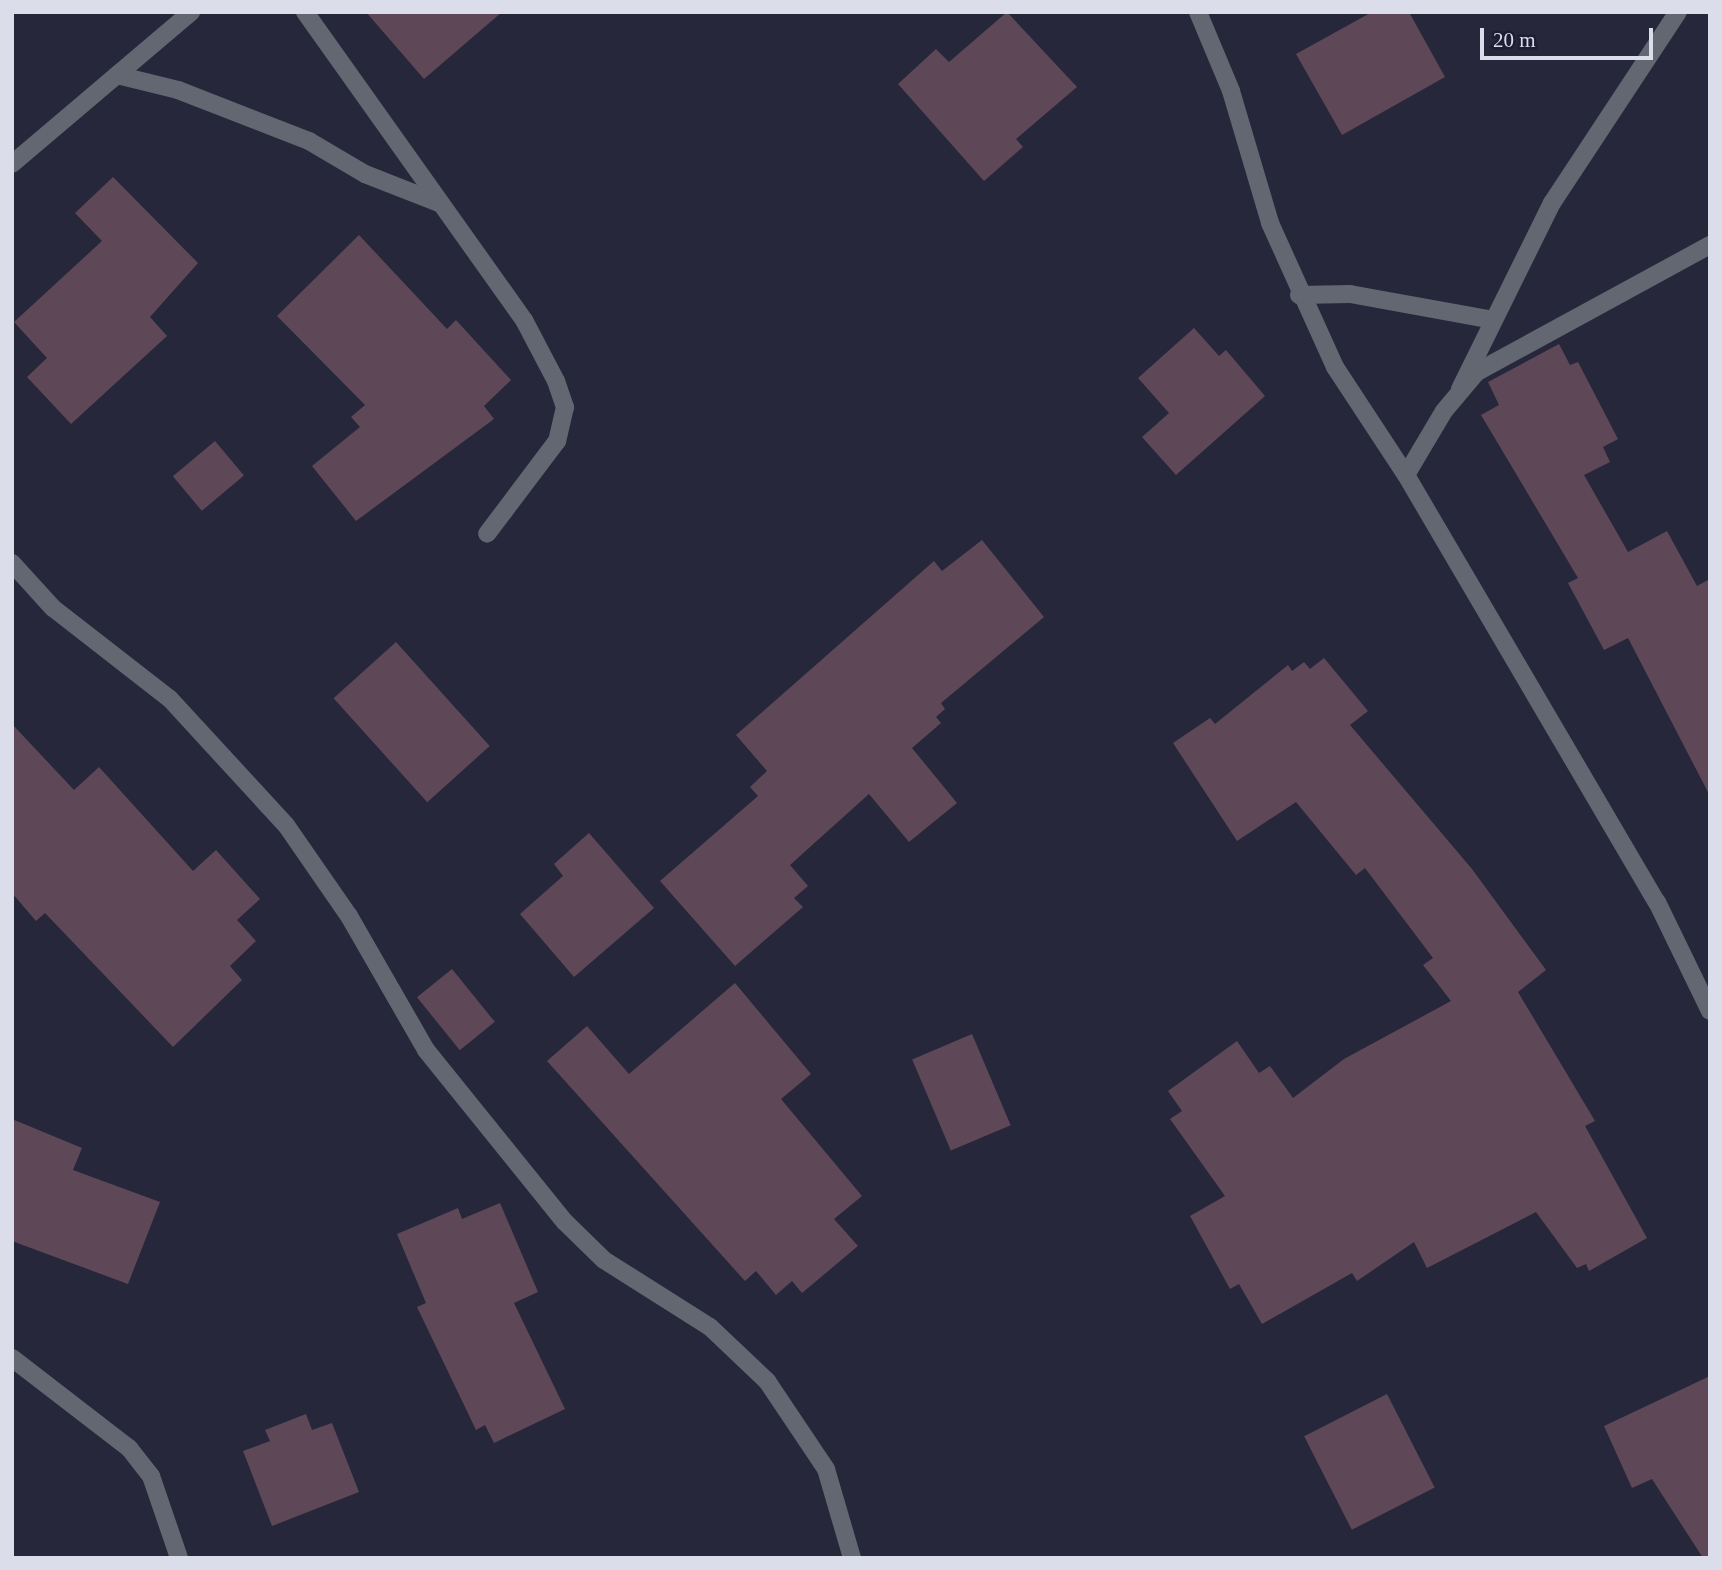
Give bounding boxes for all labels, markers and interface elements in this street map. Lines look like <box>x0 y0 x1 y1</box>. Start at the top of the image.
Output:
scale bar <box>1484 14 1657 58</box>
text: 20 m <box>1493 28 1536 52</box>

